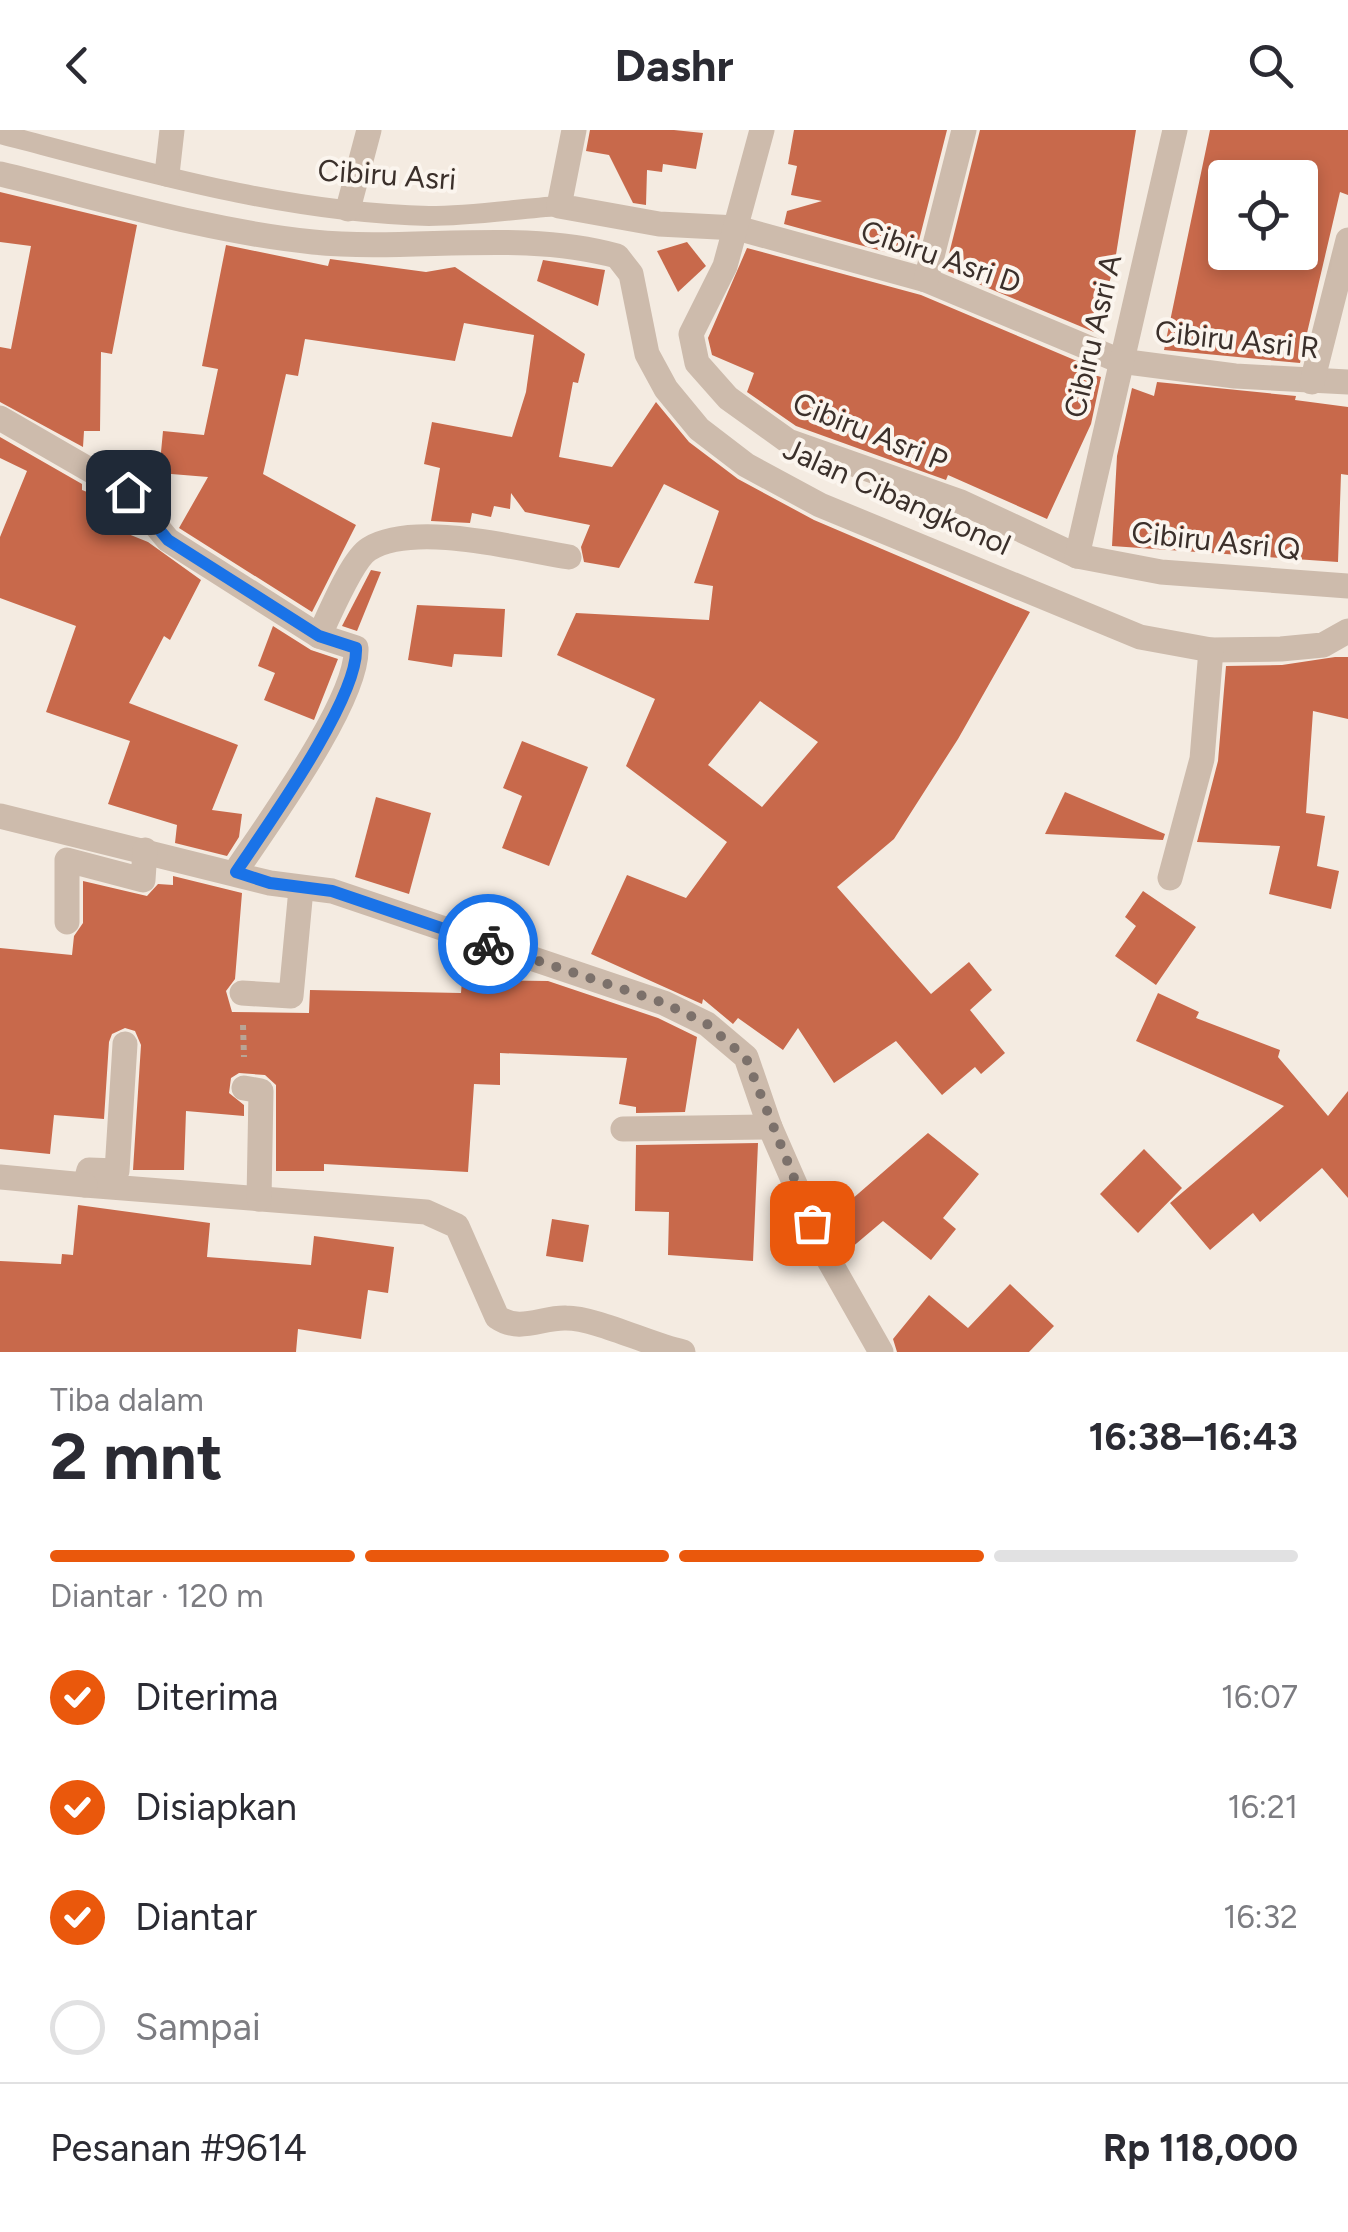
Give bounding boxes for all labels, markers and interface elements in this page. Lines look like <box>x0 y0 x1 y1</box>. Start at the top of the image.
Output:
icon: back <box>50 38 105 93</box>
text: Dashr <box>614 38 734 92</box>
icon: search <box>1243 38 1298 93</box>
street label: Cibiru Asri <box>317 151 458 198</box>
map controls <box>1208 160 1318 270</box>
button: locate <box>1208 160 1318 270</box>
street label: Cibiru Asri D <box>856 212 1026 301</box>
street label: Cibiru Asri A <box>1056 250 1129 421</box>
street label: Cibiru Asri R <box>1153 312 1321 367</box>
street label: Cibiru Asri P <box>787 384 953 479</box>
street label: Jalan Cibangkonol <box>778 430 1017 563</box>
pin <box>86 450 171 535</box>
icon: home <box>101 465 156 520</box>
street label: Cibiru Asri Q <box>1130 513 1302 568</box>
courier <box>438 894 538 994</box>
icon: bike <box>461 917 516 972</box>
pin <box>770 1181 855 1266</box>
icon: bag <box>785 1196 840 1251</box>
text: Tiba dalam <box>50 1381 204 1419</box>
text: 16:38–16:43 <box>1089 1414 1298 1460</box>
text: 2 mnt <box>50 1417 223 1495</box>
text: Diantar · 120 m <box>50 1577 263 1615</box>
icon: check <box>50 1670 105 1725</box>
text: Diterima <box>135 1674 278 1720</box>
text: 16:07 <box>1221 1678 1298 1716</box>
icon: check <box>50 1780 105 1835</box>
text: Disiapkan <box>135 1784 297 1830</box>
text: 16:21 <box>1227 1788 1298 1826</box>
icon: check <box>50 1890 105 1945</box>
text: Diantar <box>135 1894 257 1940</box>
text: 16:32 <box>1223 1898 1298 1936</box>
text: Sampai <box>135 2004 261 2050</box>
text: Pesanan #9614 <box>50 2125 307 2171</box>
text: Rp 118,000 <box>1103 2125 1298 2171</box>

